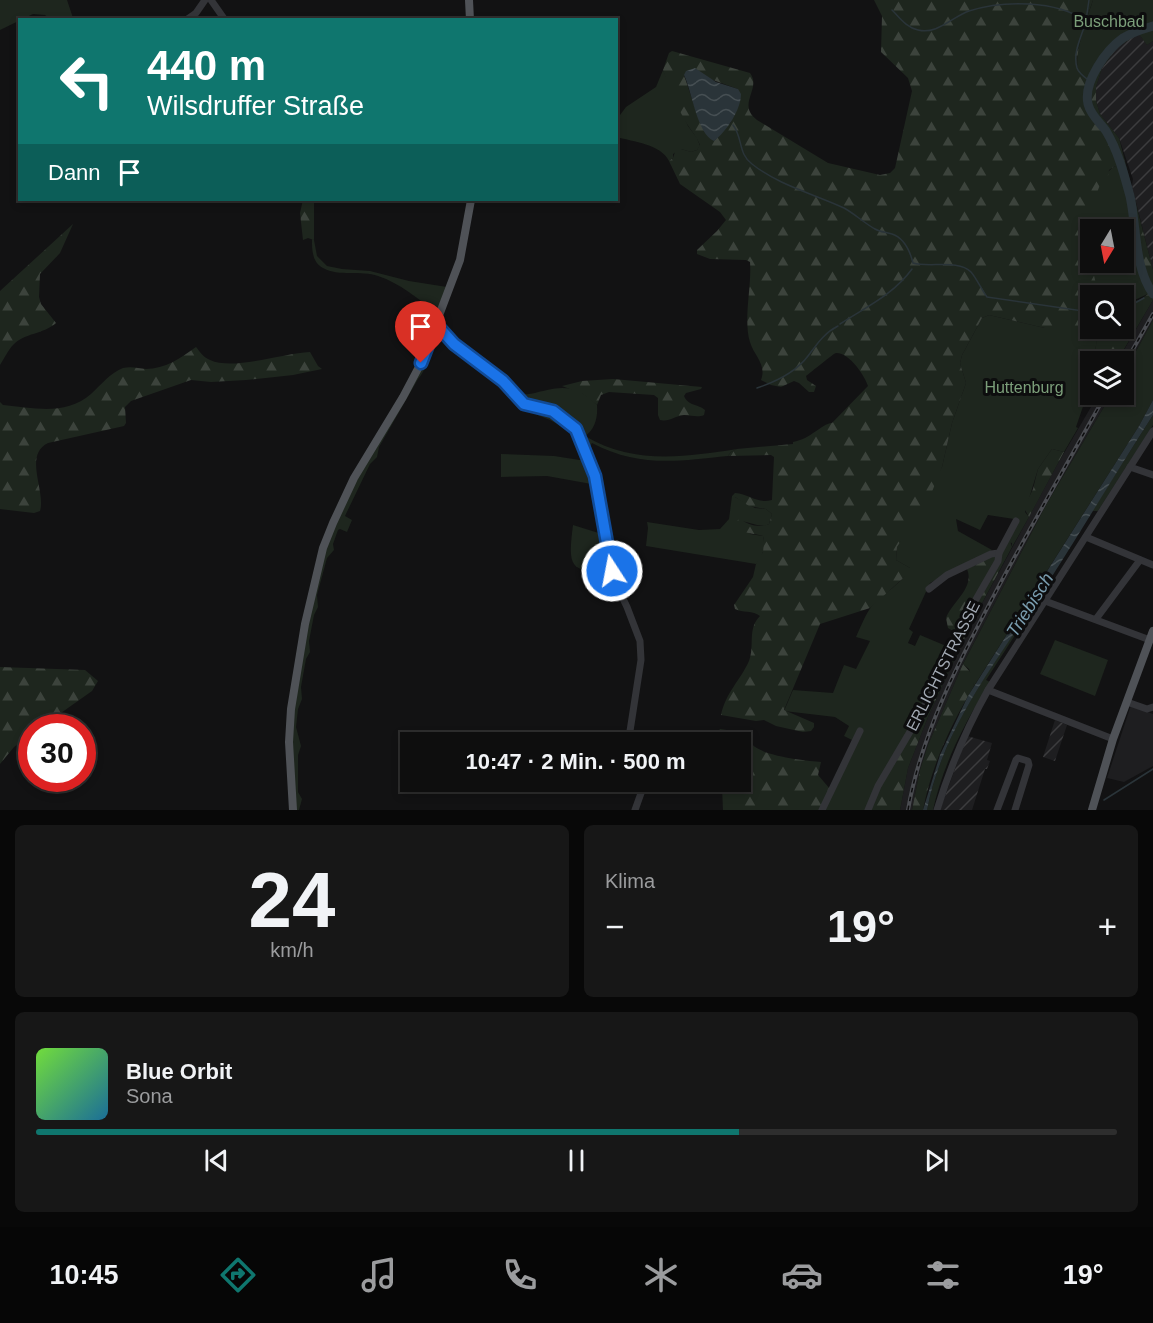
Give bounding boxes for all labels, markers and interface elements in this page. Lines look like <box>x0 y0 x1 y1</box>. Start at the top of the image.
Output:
park label: Buschbad <box>1073 13 1145 30</box>
icon: left <box>48 42 126 120</box>
text: 440 m <box>147 42 266 89</box>
text: Wilsdruffer Straße <box>147 91 364 121</box>
icon: arrive <box>113 156 146 189</box>
text: Dann <box>48 160 101 185</box>
north arrow <box>1080 219 1134 273</box>
map controls <box>1080 219 1134 405</box>
button: search <box>1080 285 1134 339</box>
pin <box>395 301 446 363</box>
icon: arrive <box>404 310 437 343</box>
button: layers <box>1080 351 1134 405</box>
park label: Huttenburg <box>984 379 1064 396</box>
position arrow <box>580 539 644 603</box>
water label: Triebisch <box>1003 569 1057 641</box>
street label: ERLICHTSTRASSE <box>903 598 983 734</box>
speed limit sign: 30 <box>18 714 96 792</box>
text: 10:47 · 2 Min. · 500 m <box>465 749 686 774</box>
text: 24 <box>249 856 335 944</box>
text: Klima <box>605 870 655 892</box>
text: 19° <box>827 901 895 952</box>
text: − <box>605 908 624 945</box>
text: + <box>1098 908 1117 945</box>
text: km/h <box>270 939 314 961</box>
text: Blue Orbit <box>126 1059 232 1084</box>
text: Sona <box>126 1085 173 1107</box>
icon: previous <box>200 1144 233 1177</box>
icon: pause <box>560 1144 593 1177</box>
icon: next <box>920 1144 953 1177</box>
icon: directions <box>217 1254 259 1296</box>
icon: music <box>358 1254 400 1296</box>
icon: phone <box>499 1254 541 1296</box>
icon: climate <box>640 1254 682 1296</box>
icon: car <box>781 1254 823 1296</box>
icon: filters <box>922 1254 964 1296</box>
text: 10:45 <box>49 1260 119 1290</box>
text: 19° <box>1063 1260 1103 1290</box>

